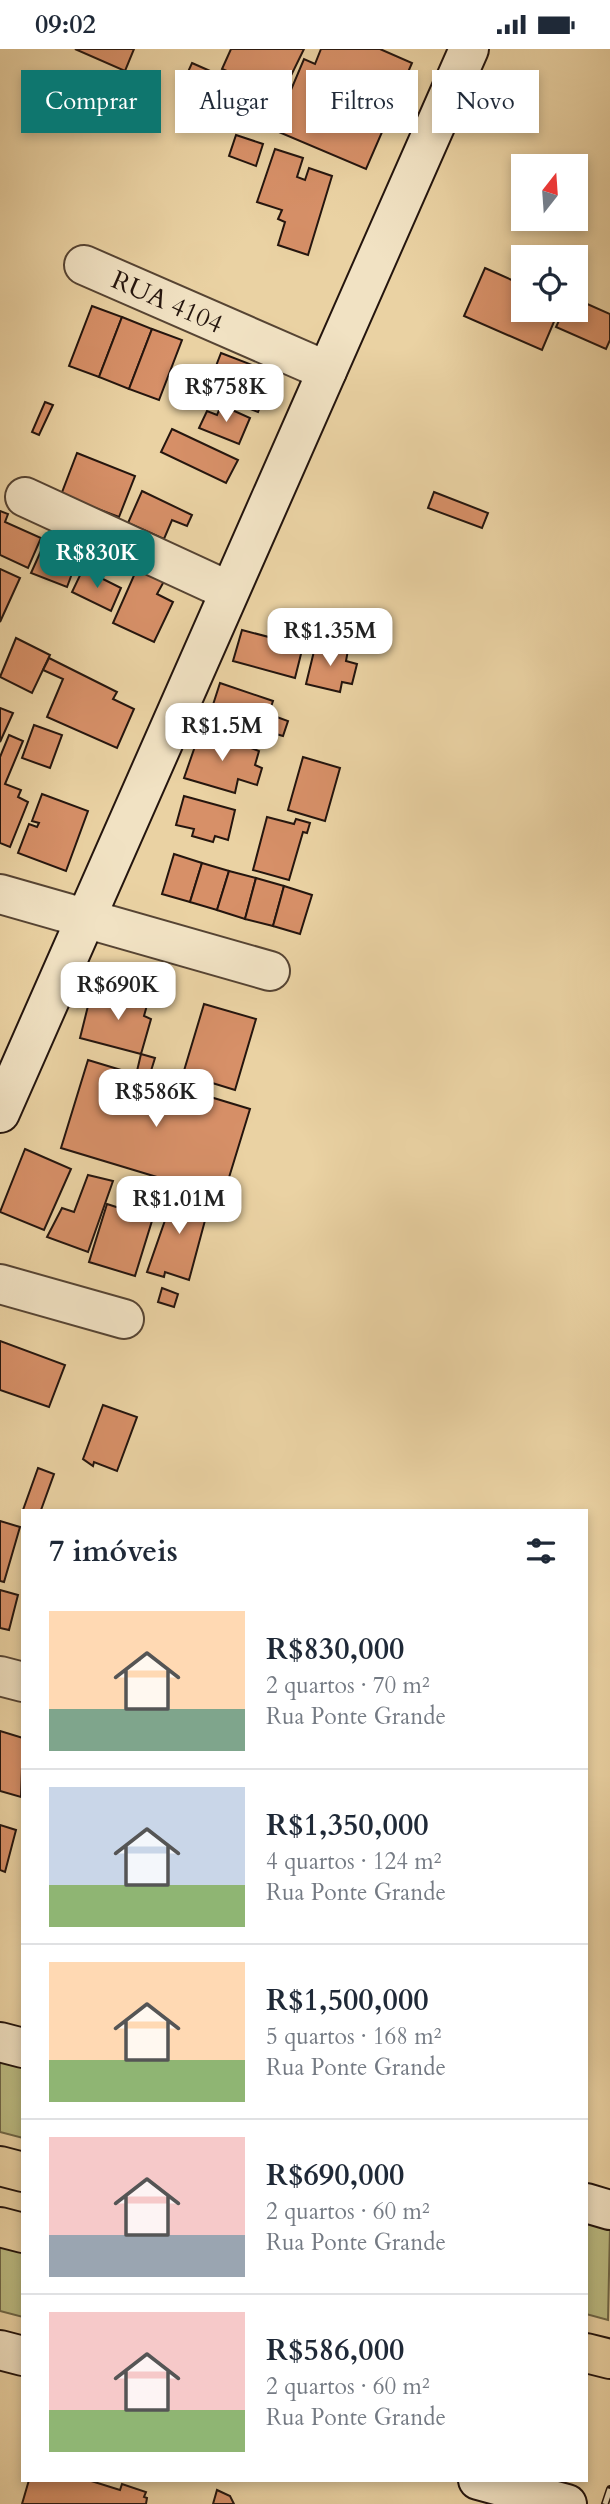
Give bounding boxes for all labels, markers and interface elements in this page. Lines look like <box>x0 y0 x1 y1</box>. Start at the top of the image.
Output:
text: 09:02 <box>35 7 96 42</box>
chip: Comprar <box>21 70 161 133</box>
chip: Alugar <box>175 70 292 133</box>
chip: Filtros <box>306 70 418 133</box>
chip: Novo <box>432 70 539 133</box>
north arrow <box>511 154 588 231</box>
map controls <box>511 154 588 322</box>
button: locate <box>511 245 588 322</box>
street label: RUA 4104 <box>106 262 228 341</box>
pin: R$758K <box>169 365 283 424</box>
text: R$758K <box>185 371 267 402</box>
pin: R$830K <box>40 531 154 590</box>
text: R$830K <box>56 537 138 568</box>
pin: R$1.35M <box>265 609 395 668</box>
text: R$1.35M <box>283 615 377 646</box>
pin: R$1.5M <box>165 703 279 763</box>
text: R$1.5M <box>181 710 263 741</box>
pin: R$690K <box>61 963 175 1022</box>
text: R$690K <box>77 969 159 1000</box>
pin: R$586K <box>99 1069 213 1129</box>
text: R$586K <box>115 1076 197 1107</box>
pin: R$1.01M <box>114 1177 244 1236</box>
text: R$1.01M <box>132 1183 226 1214</box>
text: 7 imóveis <box>49 1531 178 1572</box>
icon: filters <box>522 1532 560 1570</box>
text: R$830,000 <box>266 1629 404 1670</box>
icon: home <box>105 1639 189 1723</box>
text: 2 quartos · 70 m² <box>266 1670 430 1701</box>
text: Rua Ponte Grande <box>266 1701 446 1732</box>
text: R$1,350,000 <box>266 1805 429 1846</box>
icon: home <box>105 1815 189 1899</box>
text: 4 quartos · 124 m² <box>266 1846 441 1877</box>
text: Rua Ponte Grande <box>266 1877 446 1908</box>
text: R$1,500,000 <box>266 1980 429 2021</box>
icon: home <box>105 1990 189 2074</box>
text: 5 quartos · 168 m² <box>266 2021 441 2052</box>
text: Rua Ponte Grande <box>266 2052 446 2083</box>
text: R$690,000 <box>266 2155 404 2196</box>
icon: home <box>105 2165 189 2249</box>
text: 2 quartos · 60 m² <box>266 2196 430 2227</box>
text: Rua Ponte Grande <box>266 2227 446 2258</box>
text: R$586,000 <box>266 2330 404 2371</box>
icon: home <box>105 2340 189 2424</box>
text: 2 quartos · 60 m² <box>266 2371 430 2402</box>
text: Rua Ponte Grande <box>266 2402 446 2433</box>

